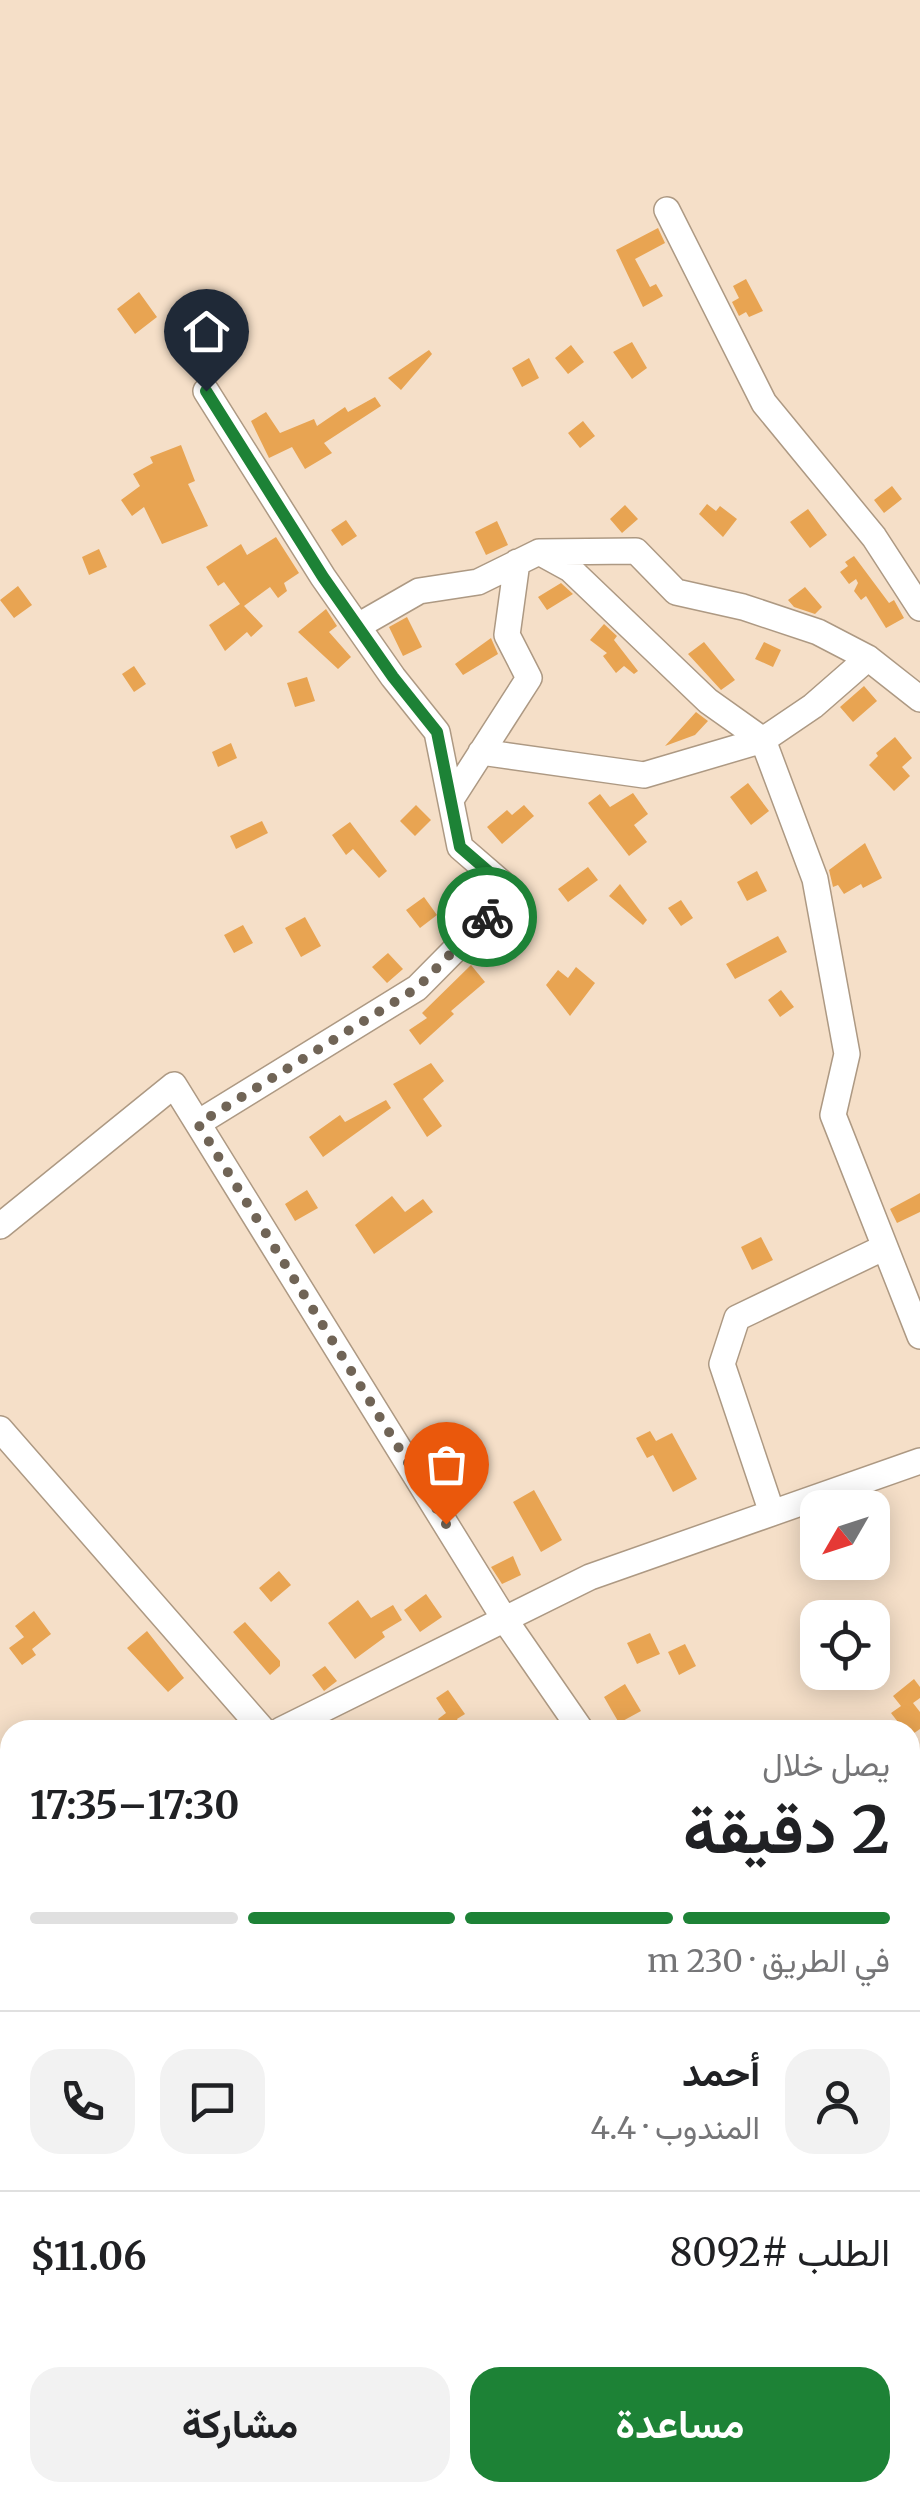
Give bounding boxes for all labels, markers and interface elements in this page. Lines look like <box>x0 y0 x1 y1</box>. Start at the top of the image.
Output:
pin <box>164 289 249 392</box>
icon: home <box>179 304 234 359</box>
courier <box>437 867 537 967</box>
icon: bike <box>460 890 515 945</box>
pin <box>404 1422 489 1525</box>
icon: bag <box>419 1437 474 1492</box>
north arrow <box>800 1490 890 1580</box>
map controls <box>800 1490 890 1690</box>
button: locate <box>800 1600 890 1690</box>
text: يصل خلال <box>762 1745 890 1785</box>
text: 17:30–17:35 <box>30 1782 239 1829</box>
text: 2 دقيقة <box>683 1789 890 1871</box>
text: في الطريق · 230 m <box>647 1941 890 1981</box>
button: phone <box>30 2049 135 2154</box>
button: chat <box>160 2049 265 2154</box>
text: أحمد <box>682 2049 760 2096</box>
button: person <box>785 2049 890 2154</box>
text: المندوب · 4.4 <box>590 2108 760 2148</box>
text: الطلب #8092 <box>670 2229 890 2276</box>
text: $11.06 <box>30 2233 147 2280</box>
button: مشاركة <box>30 2367 450 2482</box>
button: مساعدة <box>470 2367 890 2482</box>

